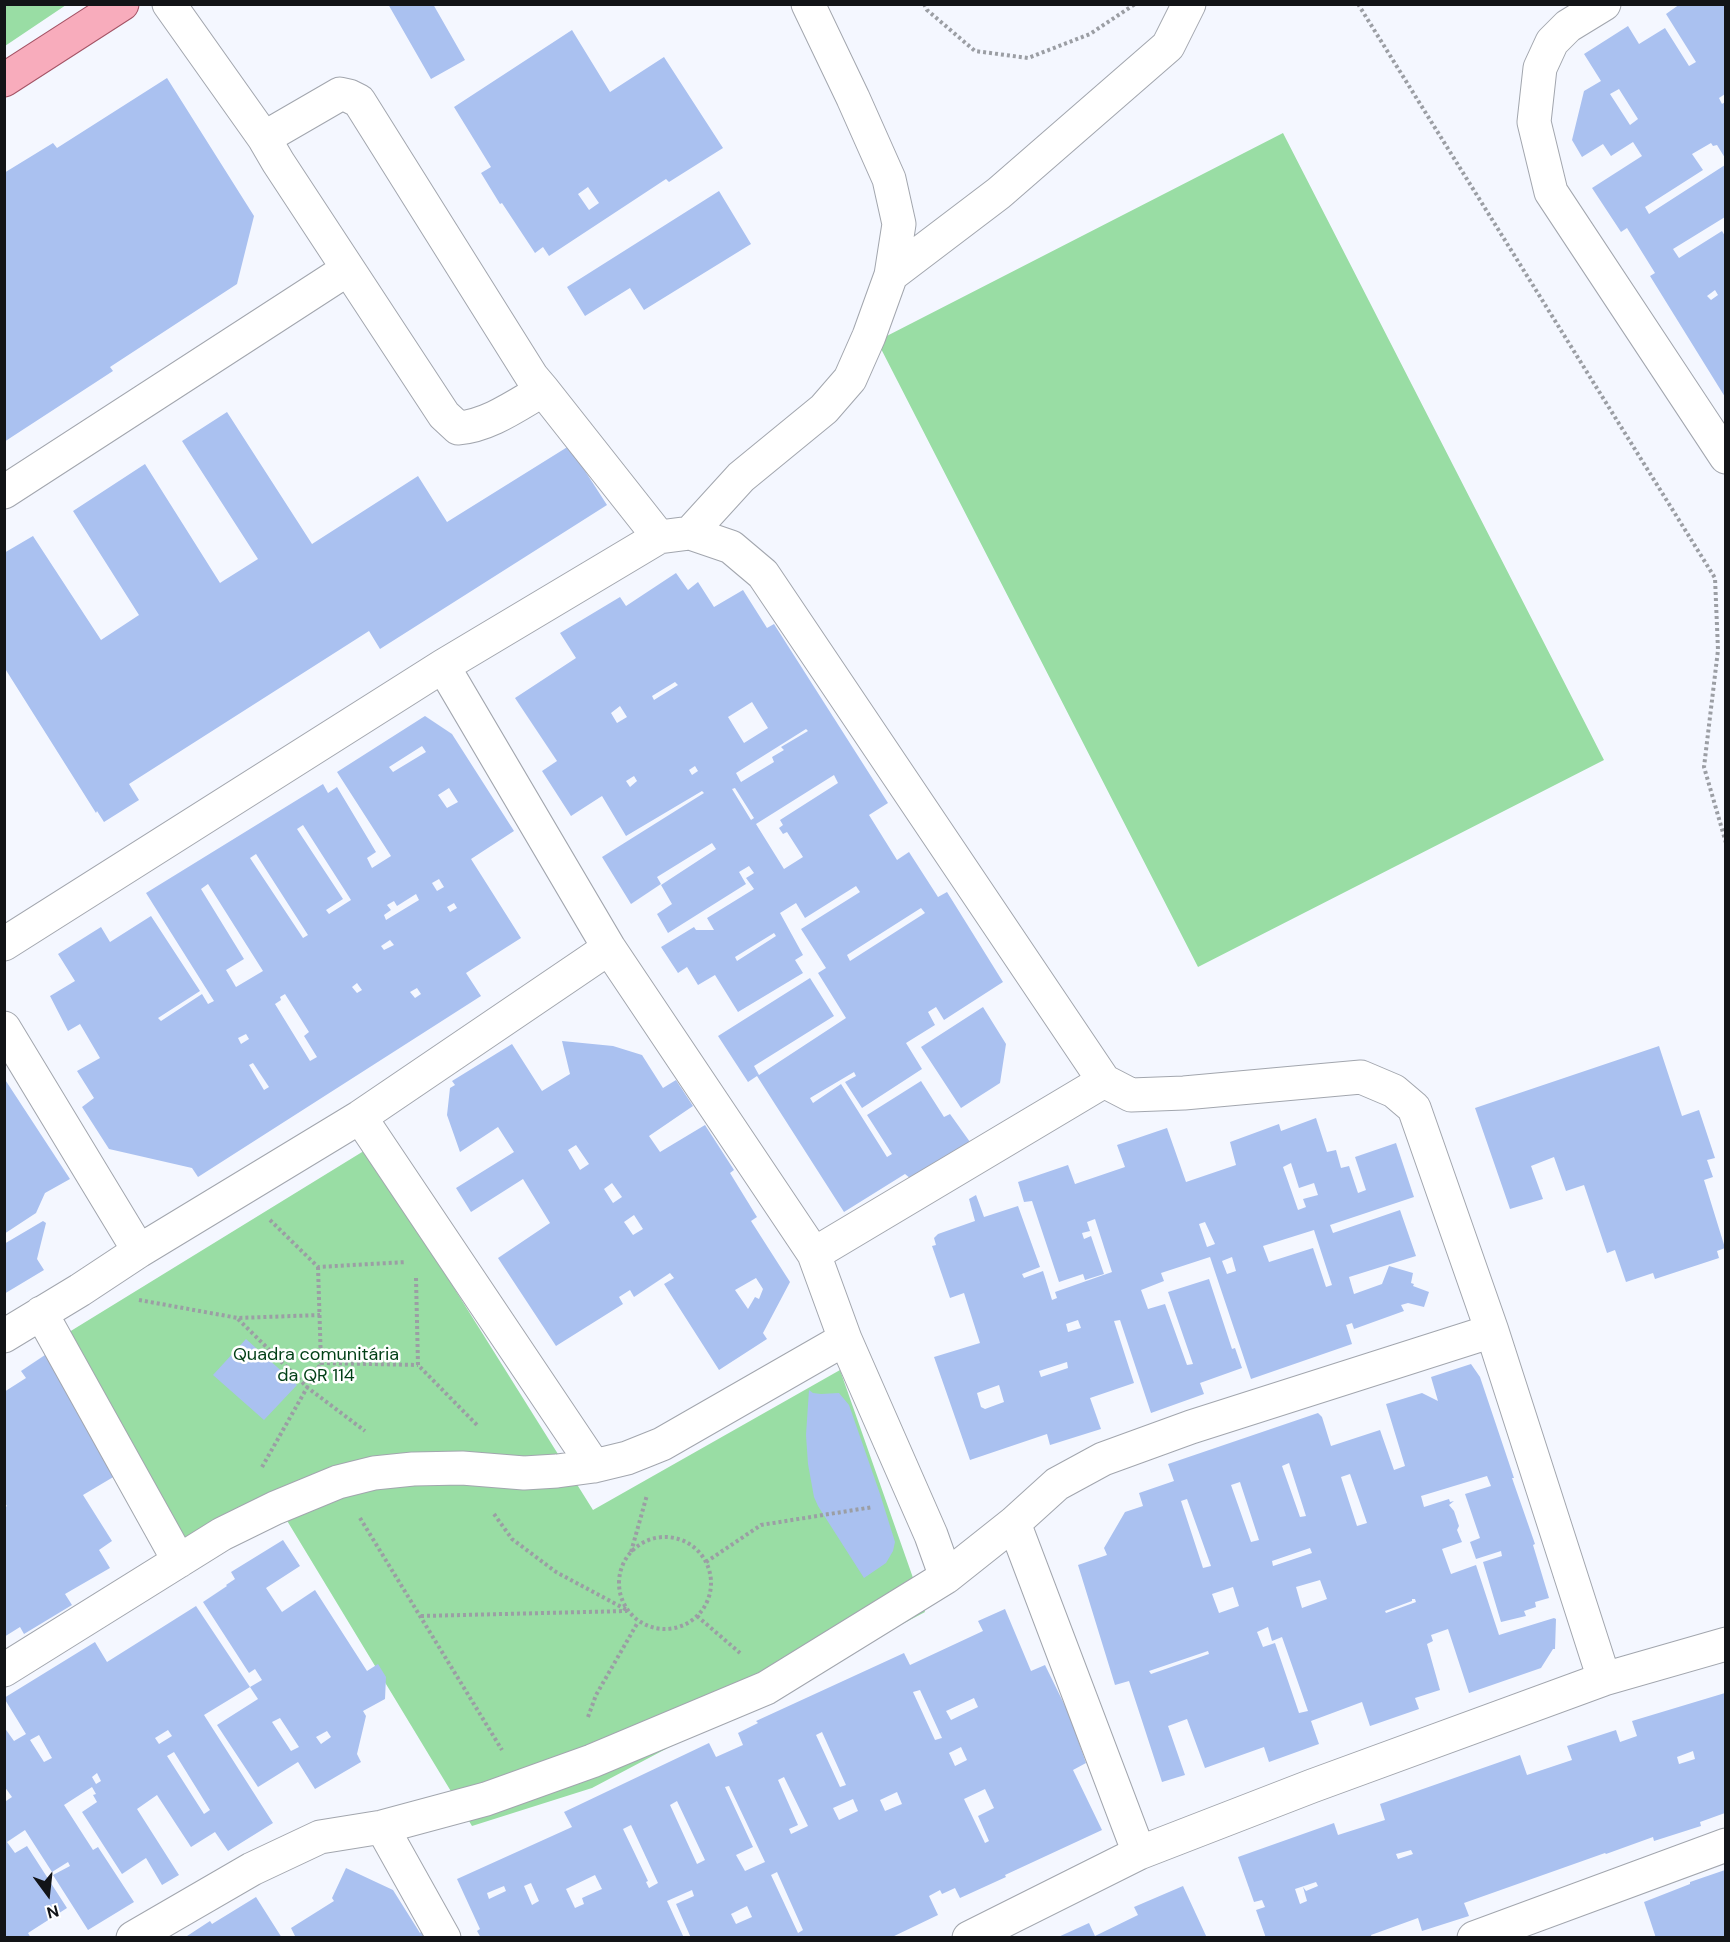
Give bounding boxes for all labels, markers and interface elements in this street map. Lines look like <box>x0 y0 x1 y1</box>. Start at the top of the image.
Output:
park label: Quadra comunitária da QR 114 <box>233 1344 399 1386</box>
north arrow <box>18 1864 78 1924</box>
text: N <box>44 1900 61 1924</box>

